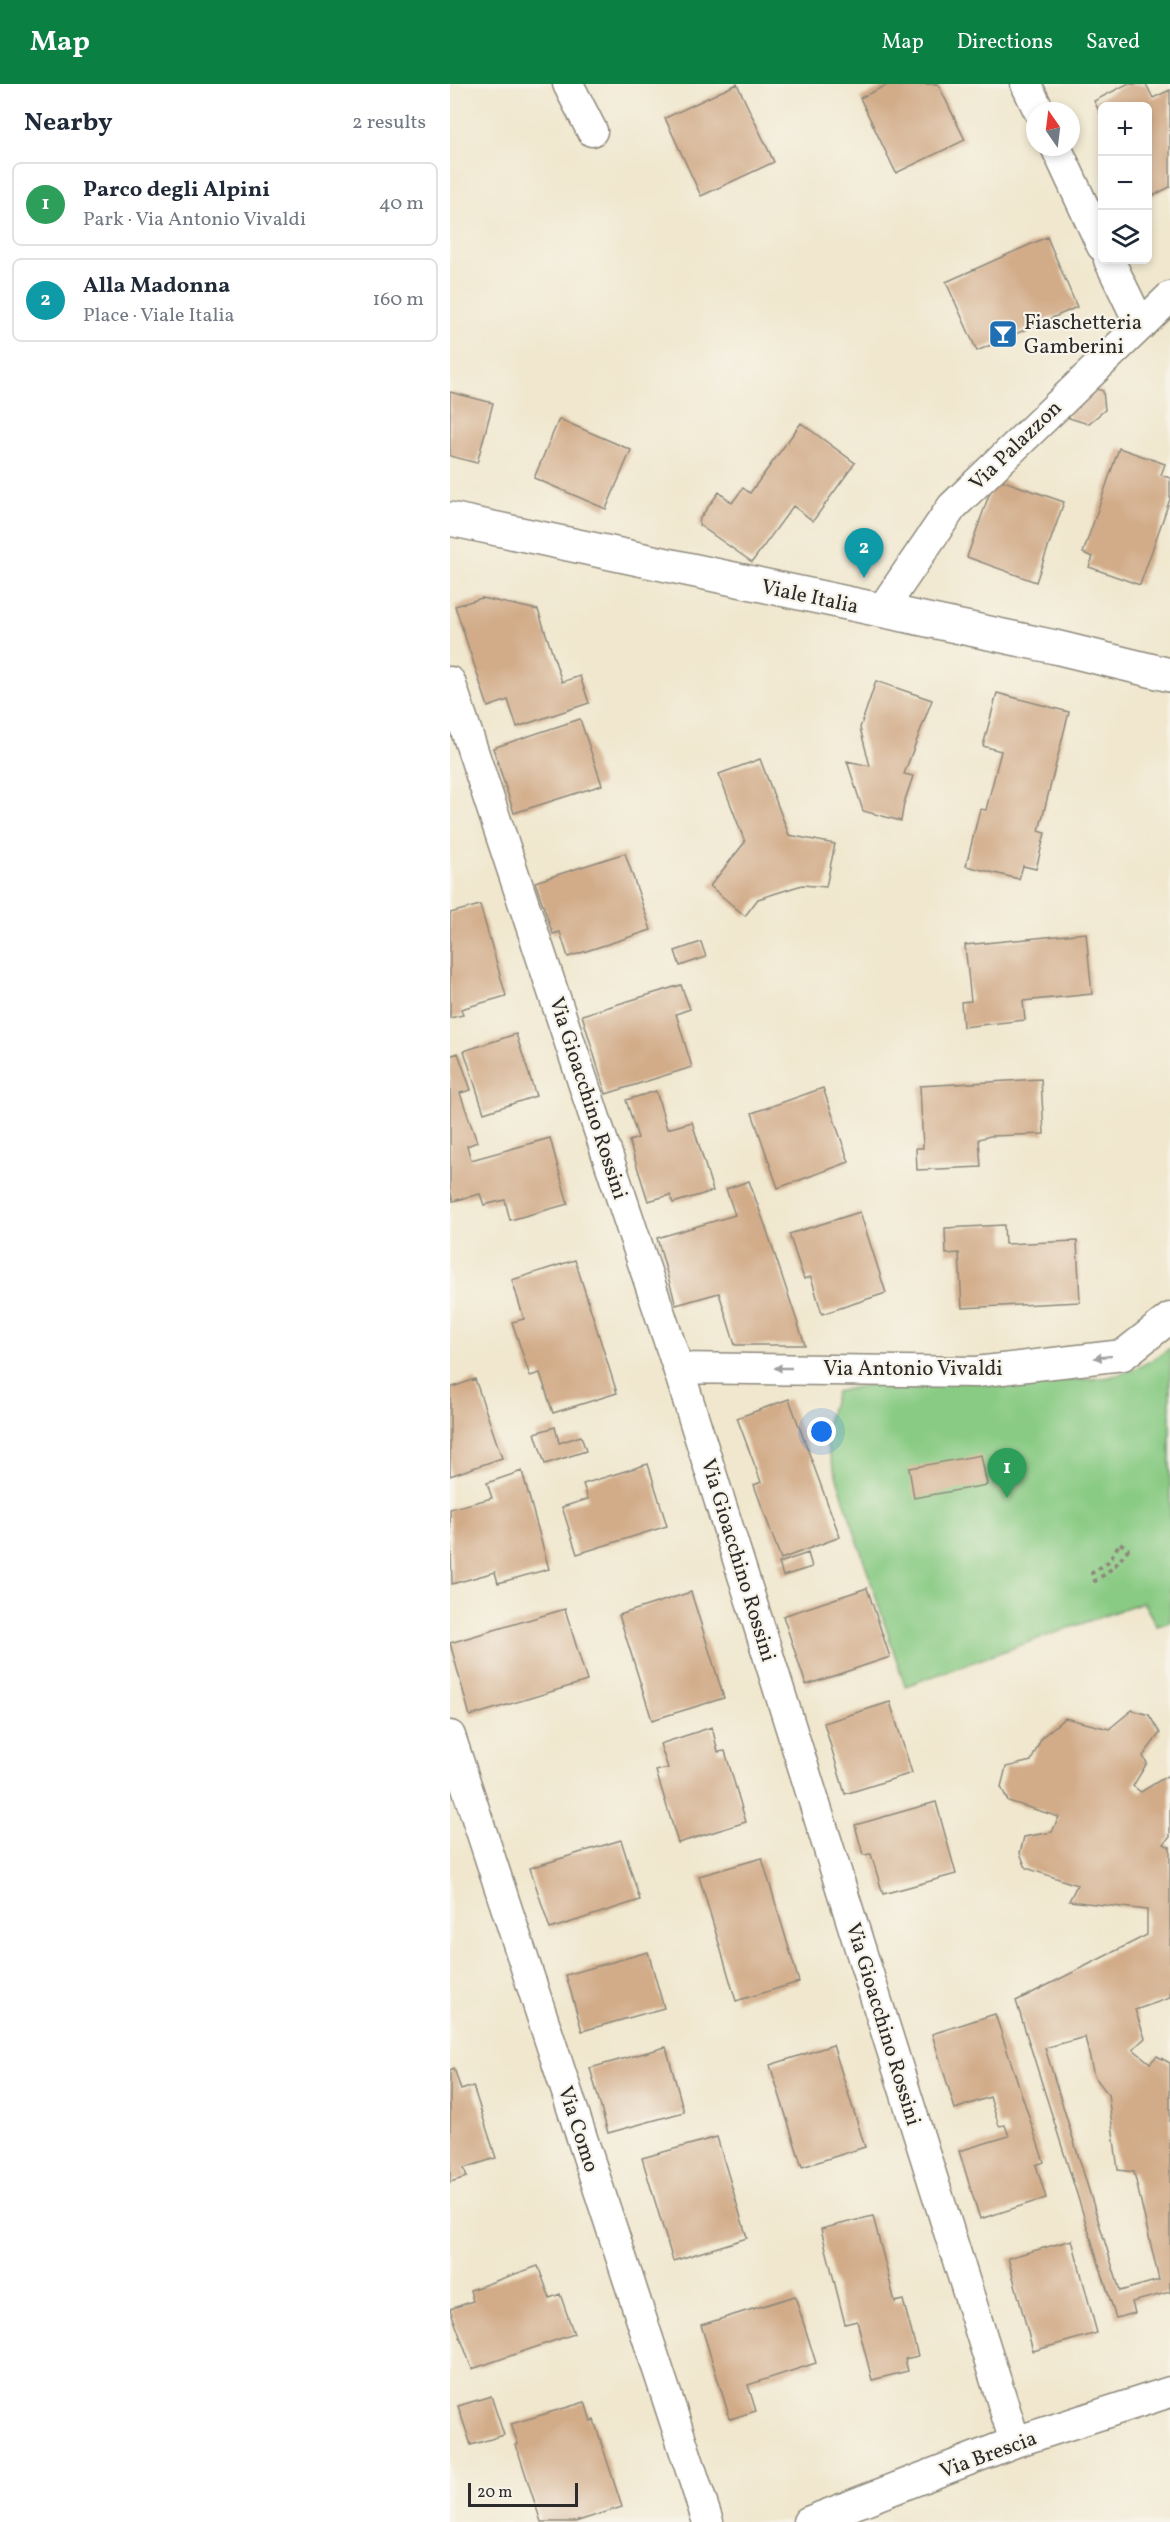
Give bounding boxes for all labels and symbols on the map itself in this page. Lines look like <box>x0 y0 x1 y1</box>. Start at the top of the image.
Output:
north arrow <box>1026 102 1080 156</box>
place label: Fiaschetteria Gamberini <box>1024 309 1142 362</box>
bar icon: Fiaschetteria Gamberini <box>987 318 1019 350</box>
street label: Via Palazzon <box>963 394 1069 498</box>
pin: 2 <box>844 528 884 578</box>
street label: Viale Italia <box>758 573 861 622</box>
street label: Via Gioacchino Rossini <box>541 994 634 1203</box>
one-way arrow <box>1094 1353 1113 1362</box>
street label: Via Antonio Vivaldi <box>823 1355 1003 1384</box>
one-way arrow <box>774 1363 793 1373</box>
your location <box>807 1417 836 1446</box>
pin: 1 <box>988 1448 1026 1498</box>
street label: Via Gioacchino Rossini <box>693 1455 782 1666</box>
street label: Via Gioacchino Rossini <box>838 1919 927 2130</box>
street label: Via Como <box>550 2083 605 2176</box>
street label: Via Brescia <box>936 2424 1041 2486</box>
scale bar <box>468 2480 578 2508</box>

